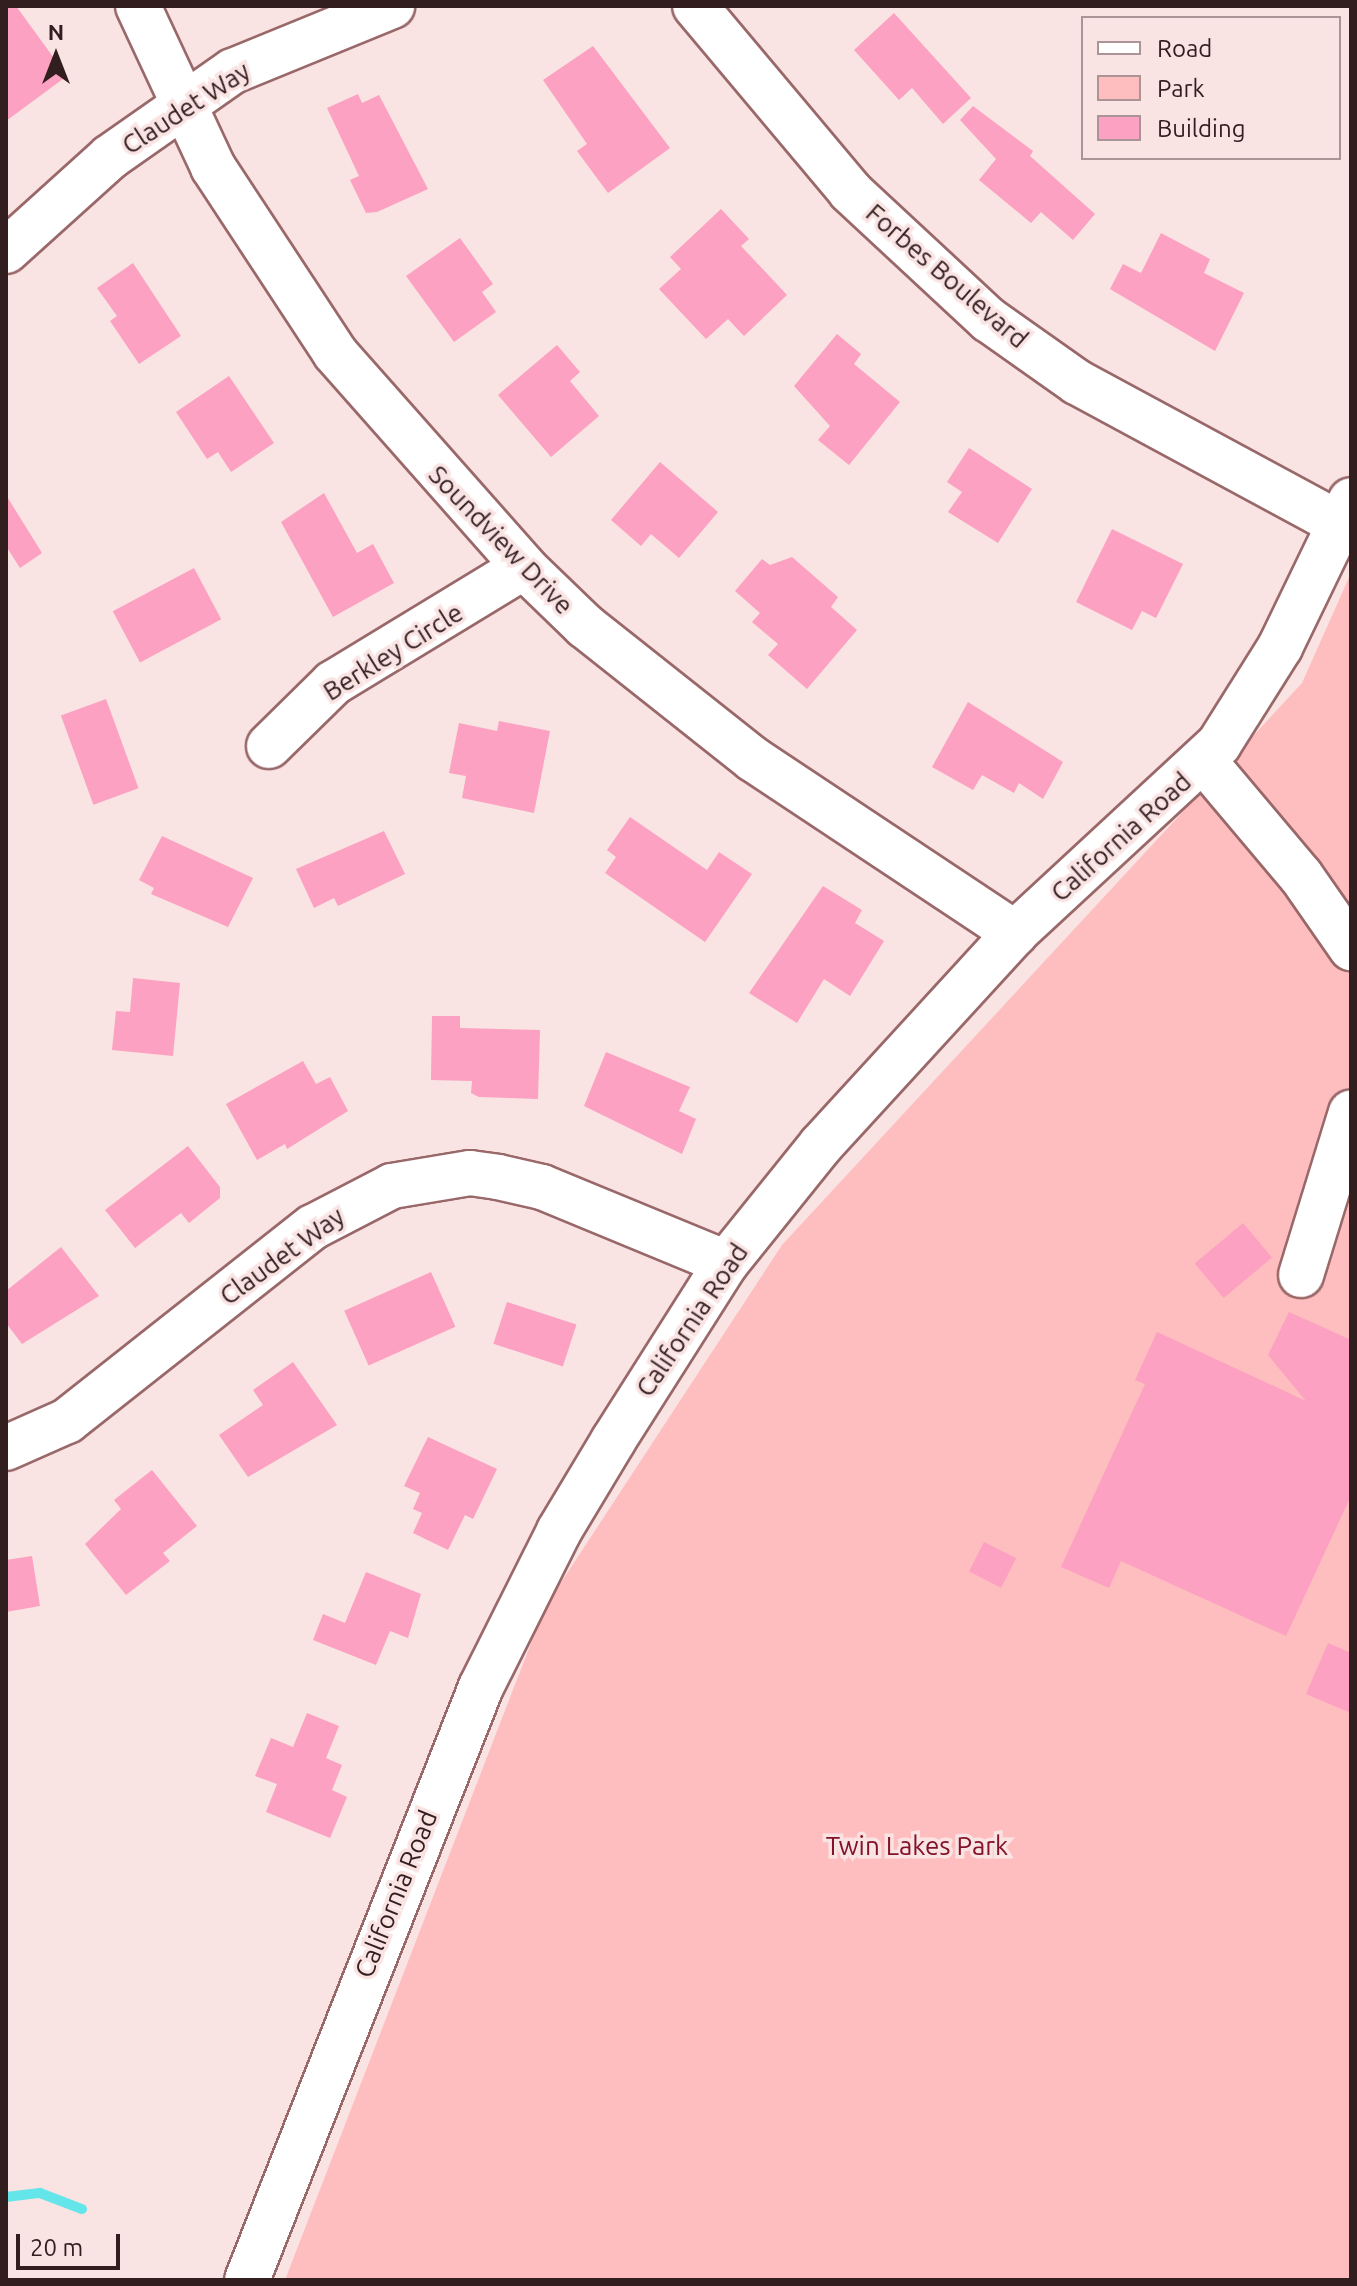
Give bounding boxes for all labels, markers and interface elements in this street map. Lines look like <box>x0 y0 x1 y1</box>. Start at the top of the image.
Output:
north arrow <box>16 16 96 96</box>
legend <box>1081 16 1341 160</box>
text: N <box>48 19 64 44</box>
text: Road <box>1157 35 1212 62</box>
street label: Claudet Way <box>116 55 256 161</box>
text: Park <box>1157 75 1205 102</box>
text: Building <box>1157 115 1245 142</box>
street label: Forbes Boulevard <box>860 197 1034 355</box>
street label: Soundview Drive <box>422 459 580 621</box>
street label: Berkley Circle <box>317 597 469 707</box>
street label: California Road <box>1044 766 1198 908</box>
street label: Claudet Way <box>214 1200 350 1312</box>
street label: California Road <box>629 1238 755 1402</box>
street label: California Road <box>348 1806 444 1982</box>
park label: Twin Lakes Park <box>826 1830 1008 1862</box>
scale bar <box>20 2218 124 2268</box>
text: 20 m <box>30 2234 83 2261</box>

